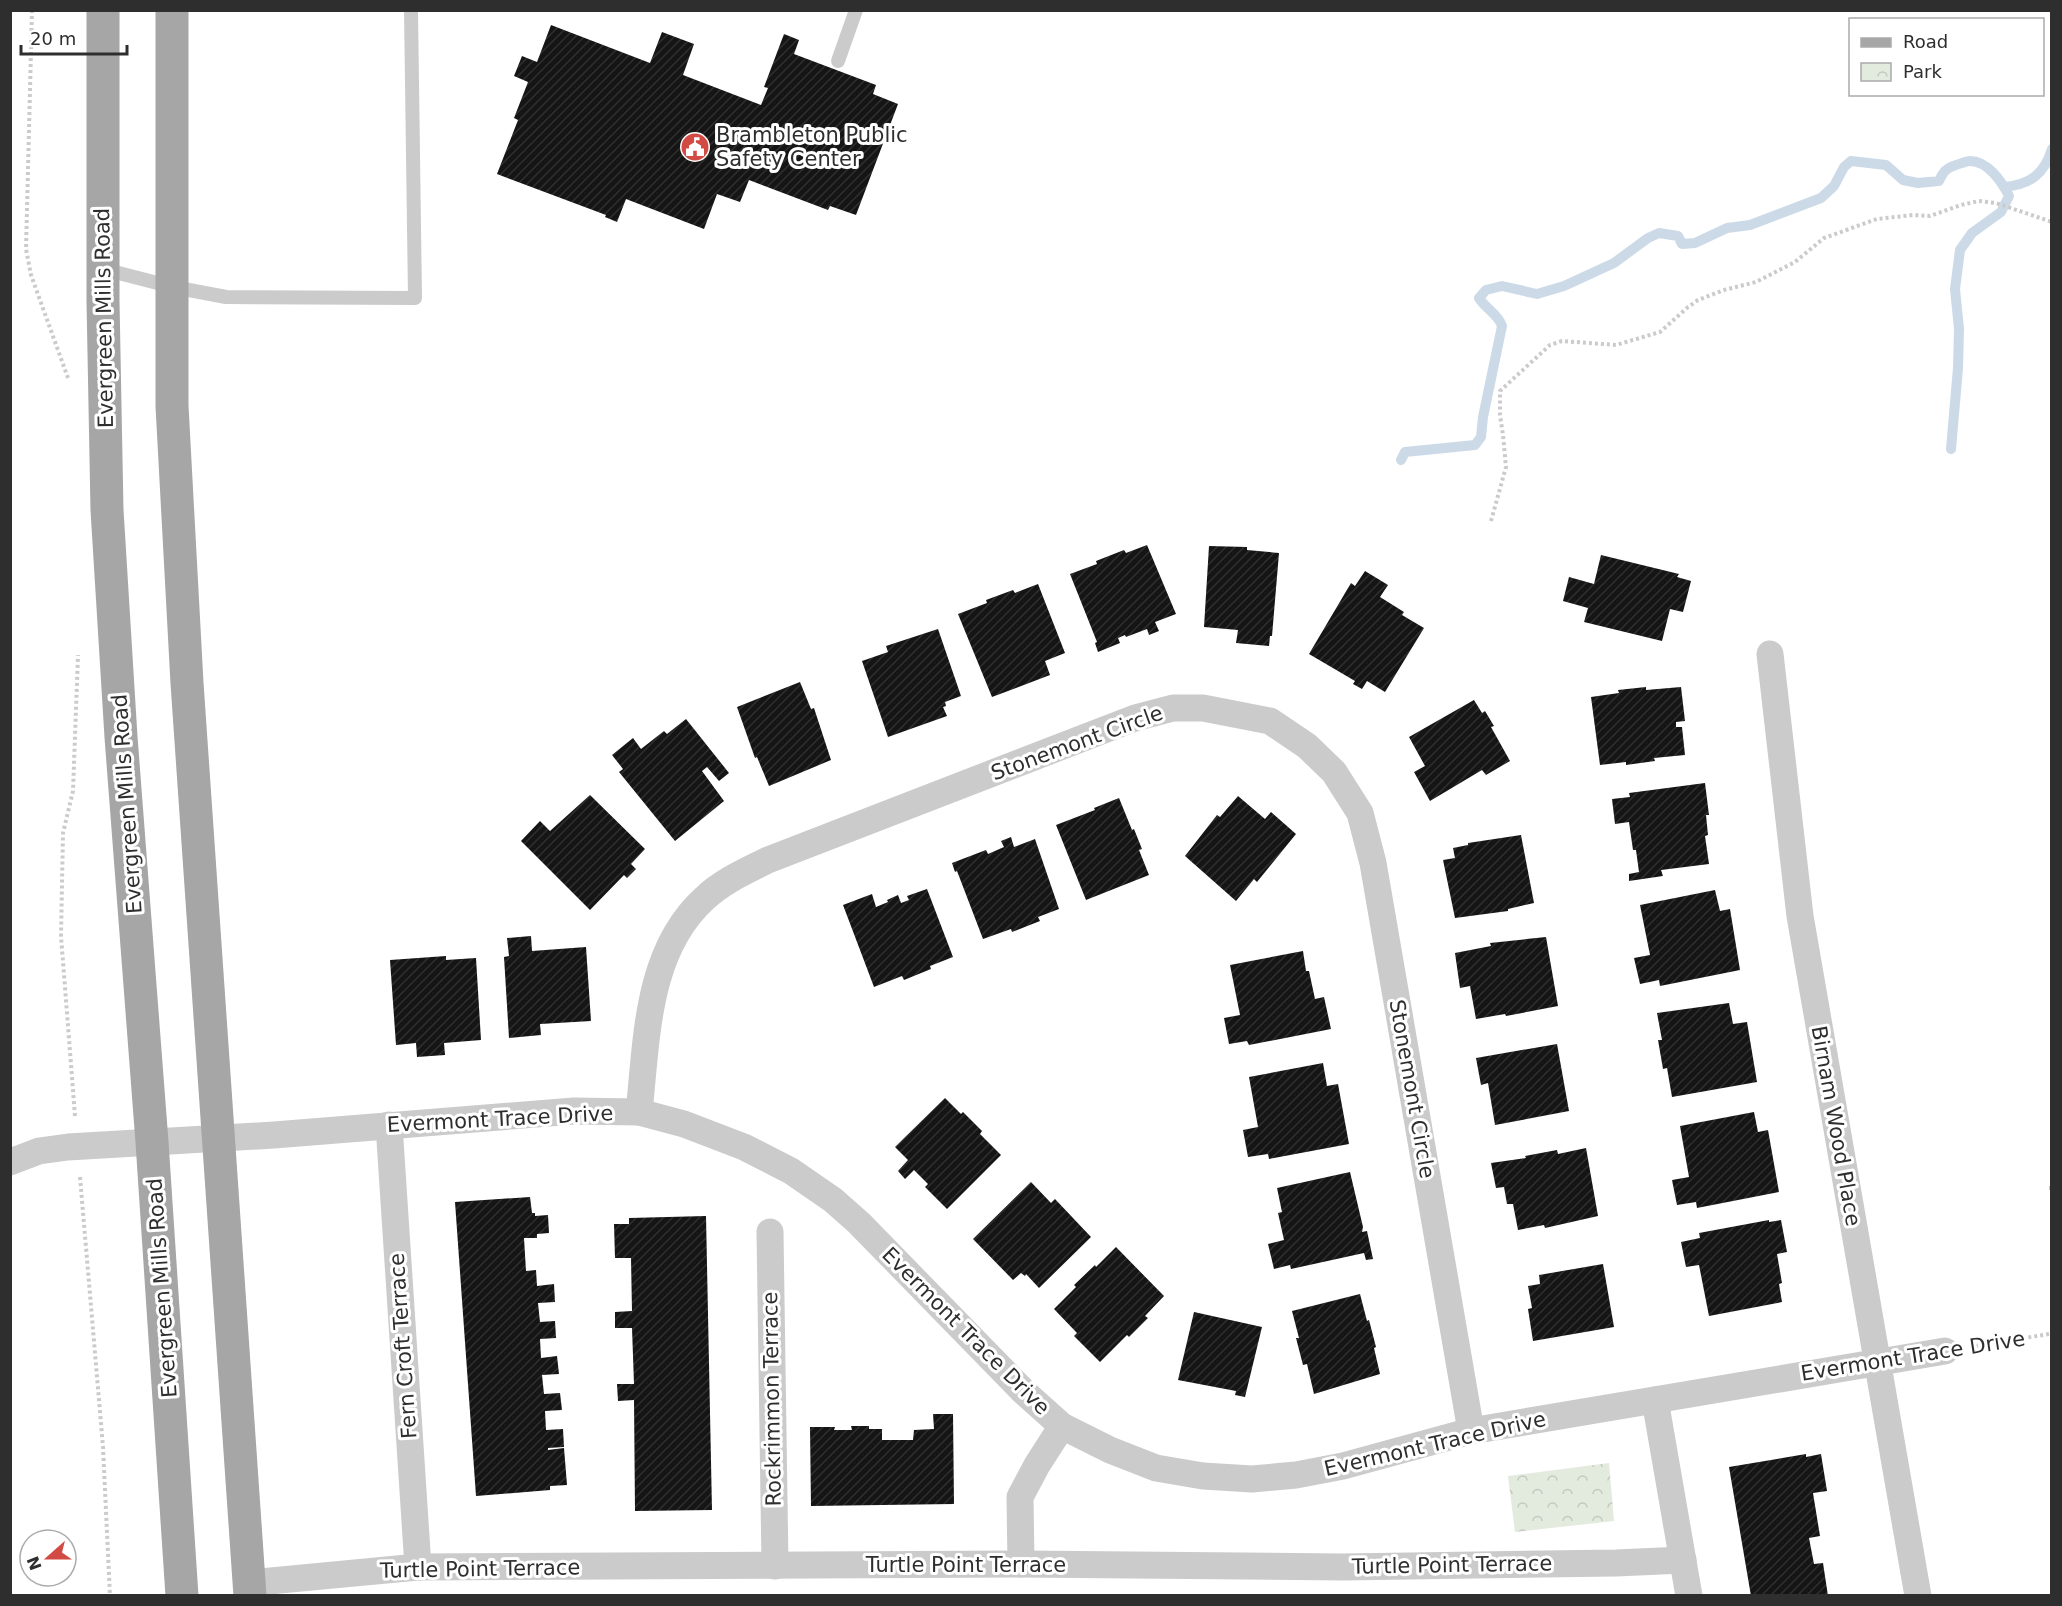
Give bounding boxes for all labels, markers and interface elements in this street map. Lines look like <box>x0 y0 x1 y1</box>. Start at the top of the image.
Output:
scale bar <box>21 18 128 56</box>
legend <box>1849 18 2044 96</box>
text: 20 m <box>30 28 76 49</box>
text: Road <box>1903 31 1948 52</box>
text: Park <box>1903 61 1942 82</box>
place label: Brambleton Public Safety Center <box>716 123 908 171</box>
public building icon: Brambleton Public Safety Center <box>679 131 711 163</box>
street label: Evergreen Mills Road <box>90 208 118 428</box>
street label: Evergreen Mills Road <box>107 693 147 915</box>
street label: Stonemont Circle <box>988 701 1166 785</box>
street label: Stonemont Circle <box>1384 998 1440 1180</box>
street label: Birnam Wood Place <box>1807 1024 1865 1228</box>
street label: Evermont Trace Drive <box>386 1101 614 1137</box>
street label: Evergreen Mills Road <box>142 1177 182 1399</box>
street label: Evermont Trace Drive <box>877 1242 1055 1420</box>
street label: Fern Croft Terrace <box>385 1252 421 1440</box>
street label: Rockrimmon Terrace <box>758 1291 786 1507</box>
street label: Evermont Trace Drive <box>1799 1326 2027 1386</box>
street label: Evermont Trace Drive <box>1322 1407 1548 1481</box>
north arrow <box>18 1528 78 1588</box>
street label: Turtle Point Terrace <box>1351 1551 1552 1579</box>
street label: Turtle Point Terrace <box>865 1553 1066 1577</box>
text: N <box>23 1554 46 1573</box>
street label: Turtle Point Terrace <box>379 1555 580 1583</box>

